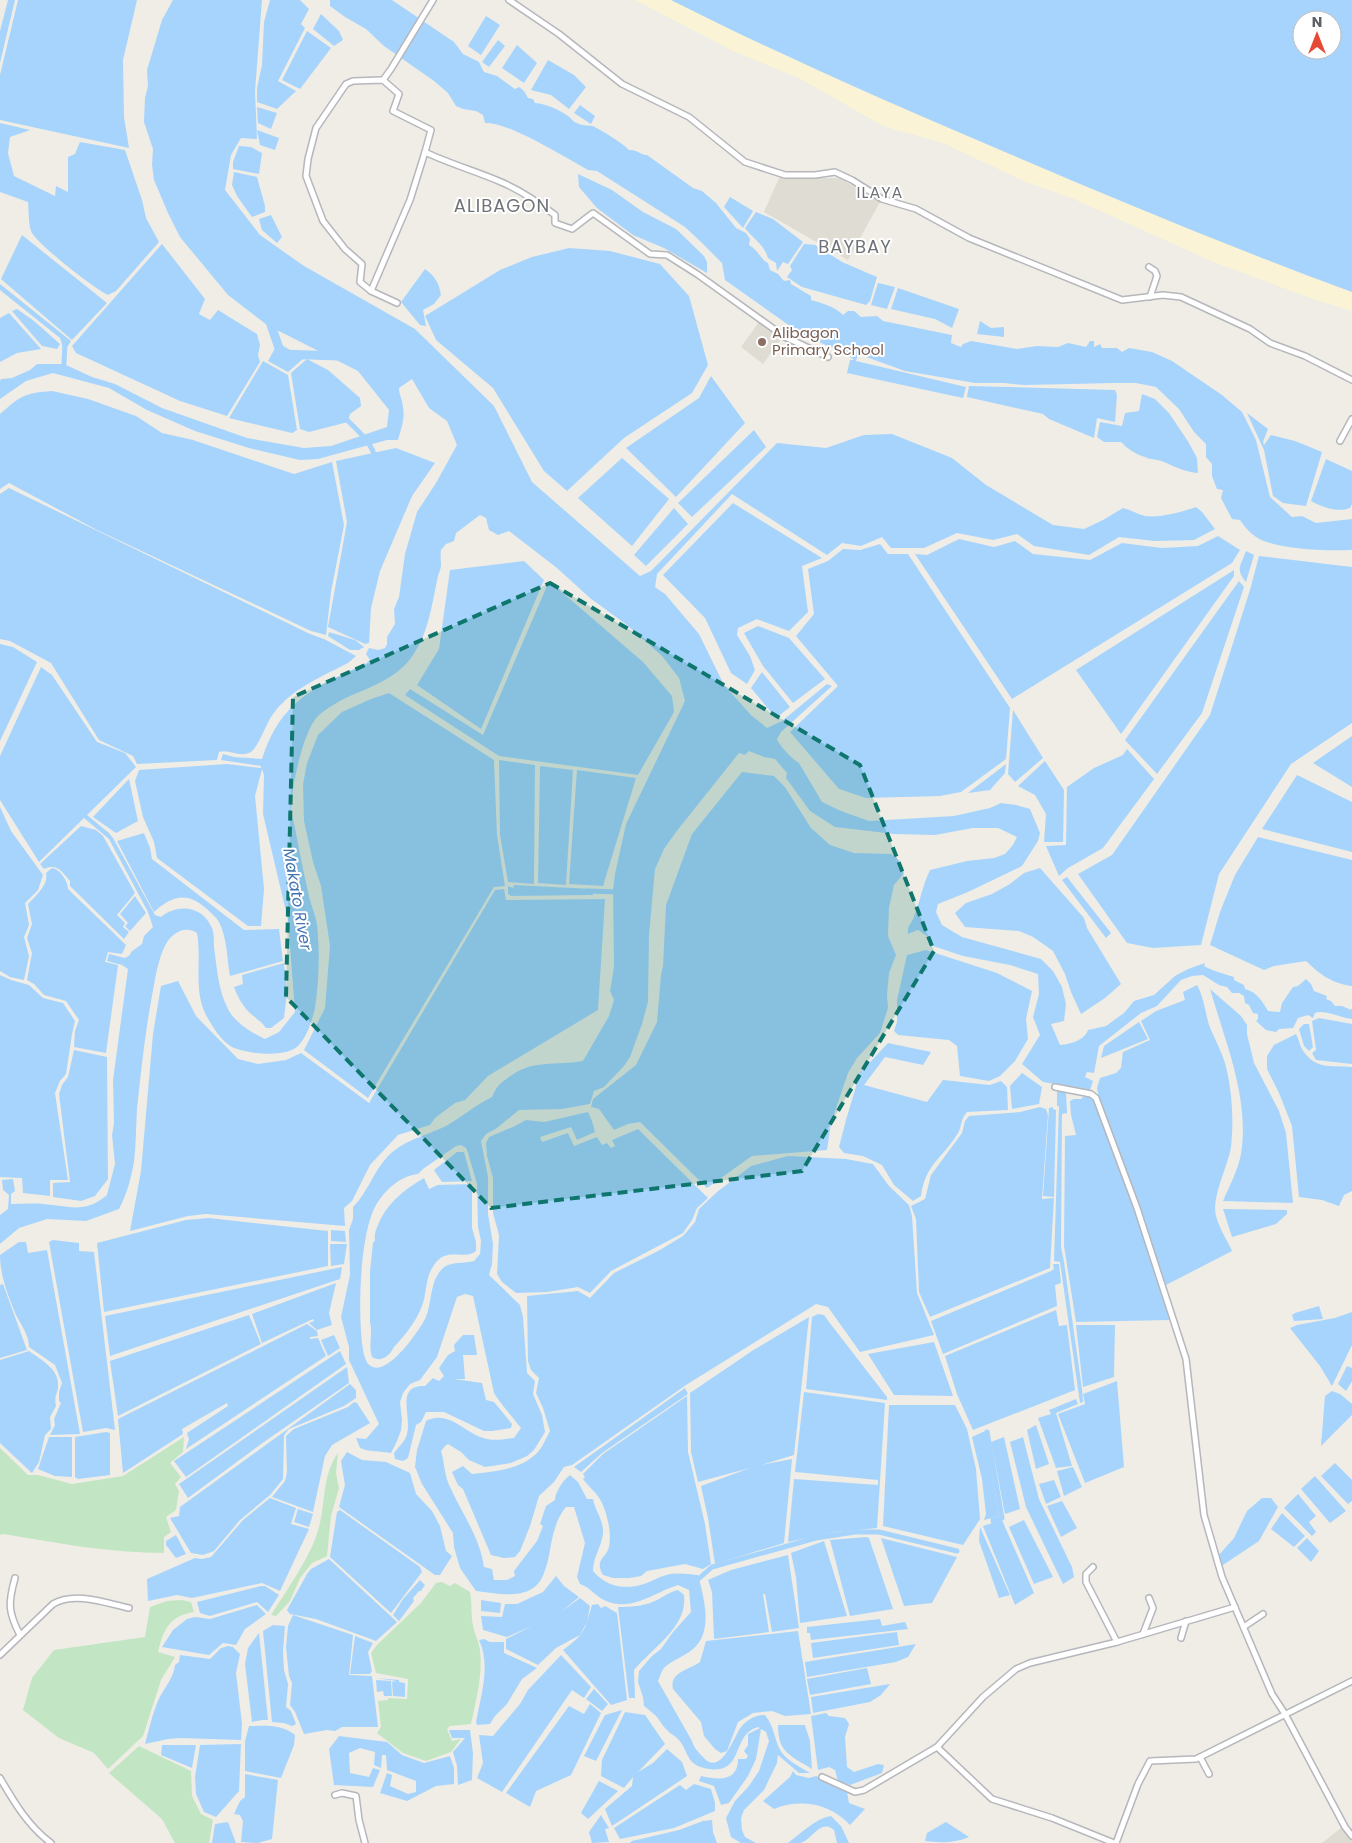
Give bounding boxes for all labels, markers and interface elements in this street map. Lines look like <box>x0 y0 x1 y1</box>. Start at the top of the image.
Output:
north arrow <box>1292 10 1342 60</box>
text: N <box>1312 12 1322 32</box>
district label: ILAYA <box>857 181 903 204</box>
district label: ALIBAGON <box>454 193 550 218</box>
district label: BAYBAY <box>818 234 892 259</box>
place label: Alibagon Primary School <box>772 322 884 360</box>
marker: Alibagon Primary School <box>756 336 768 348</box>
water label: Makato River <box>277 846 318 953</box>

